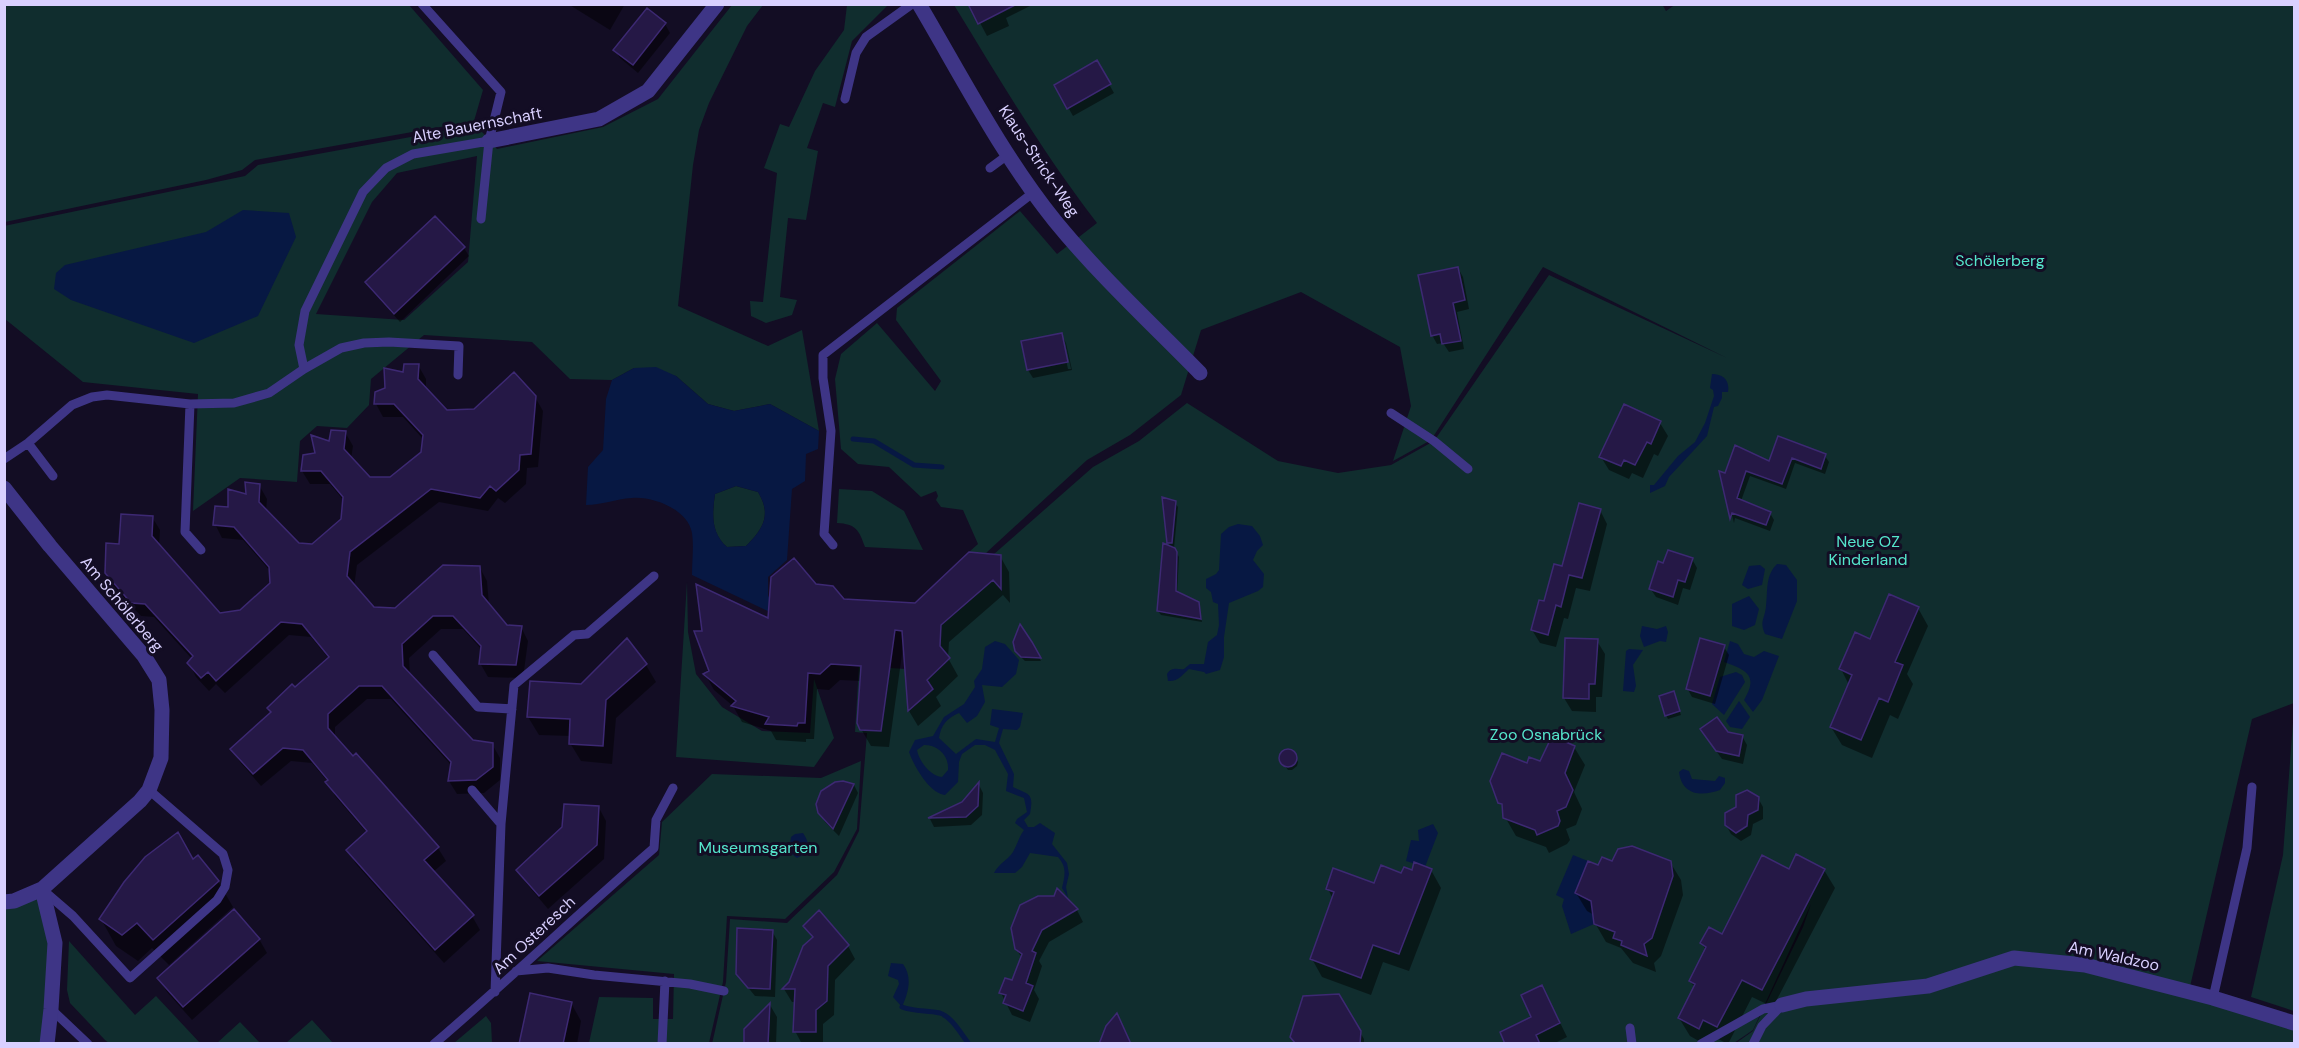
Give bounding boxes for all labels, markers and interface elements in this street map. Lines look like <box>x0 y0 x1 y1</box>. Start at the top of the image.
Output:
street label: Klaus-Strick-Weg <box>994 101 1084 221</box>
street label: Alte Bauernschaft <box>410 102 544 148</box>
park label: Schölerberg <box>1955 250 2045 271</box>
park label: Neue OZ Kinderland <box>1829 531 1907 570</box>
street label: Am Schölerberg <box>76 552 168 656</box>
park label: Zoo Osnabrück <box>1490 724 1602 745</box>
park label: Museumsgarten <box>698 837 818 858</box>
street label: Am Osteresch <box>488 891 580 979</box>
street label: Am Waldzoo <box>2067 936 2161 976</box>

